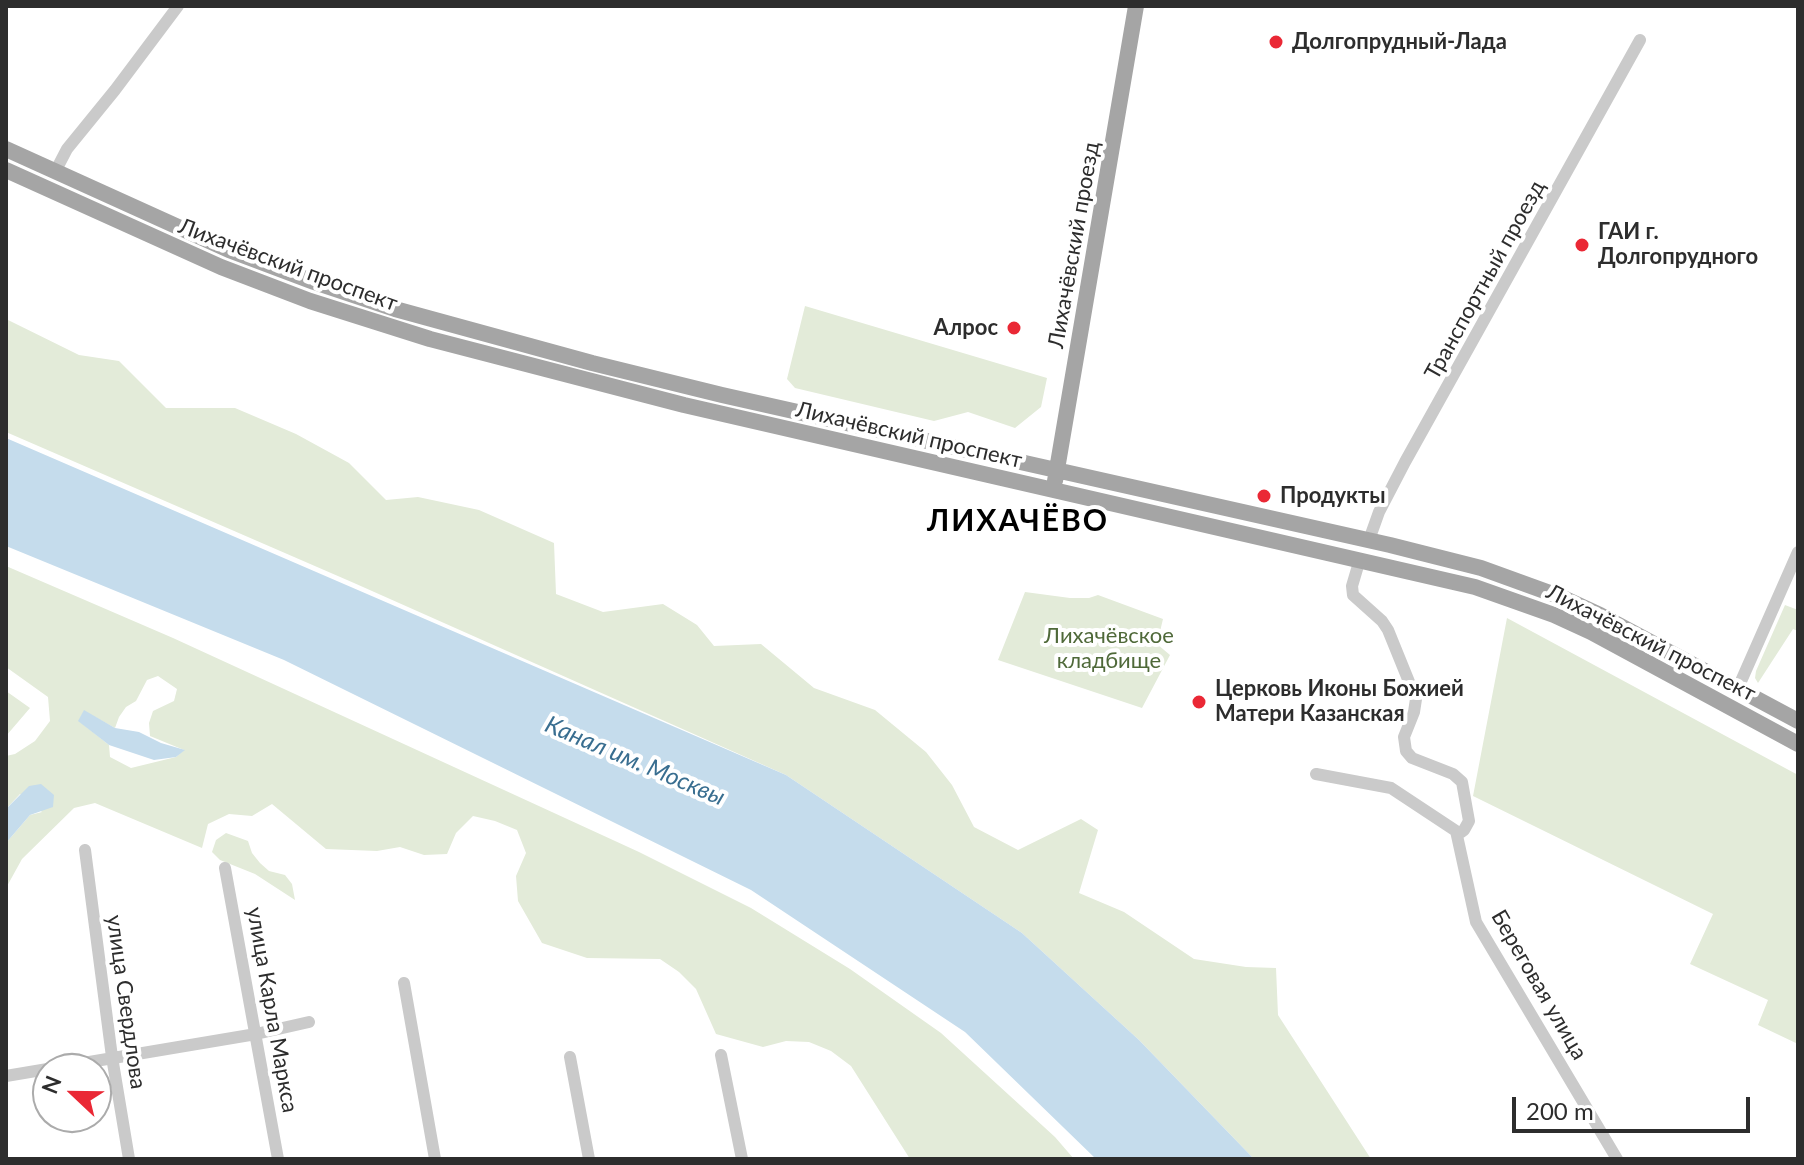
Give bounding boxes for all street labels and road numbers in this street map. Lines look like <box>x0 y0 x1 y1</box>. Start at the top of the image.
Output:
street label: Лихачёвский проезд <box>1043 140 1105 350</box>
street label: Транспортный проезд <box>1419 176 1551 384</box>
street label: Лихачёвский проспект <box>175 213 401 317</box>
street label: Лихачёвский проспект <box>793 396 1025 474</box>
street label: Лихачёвский проспект <box>1542 579 1760 707</box>
street label: улица Карла Маркса <box>241 905 303 1115</box>
street label: Береговая улица <box>1485 905 1593 1065</box>
street label: улица Свердлова <box>101 913 151 1091</box>

